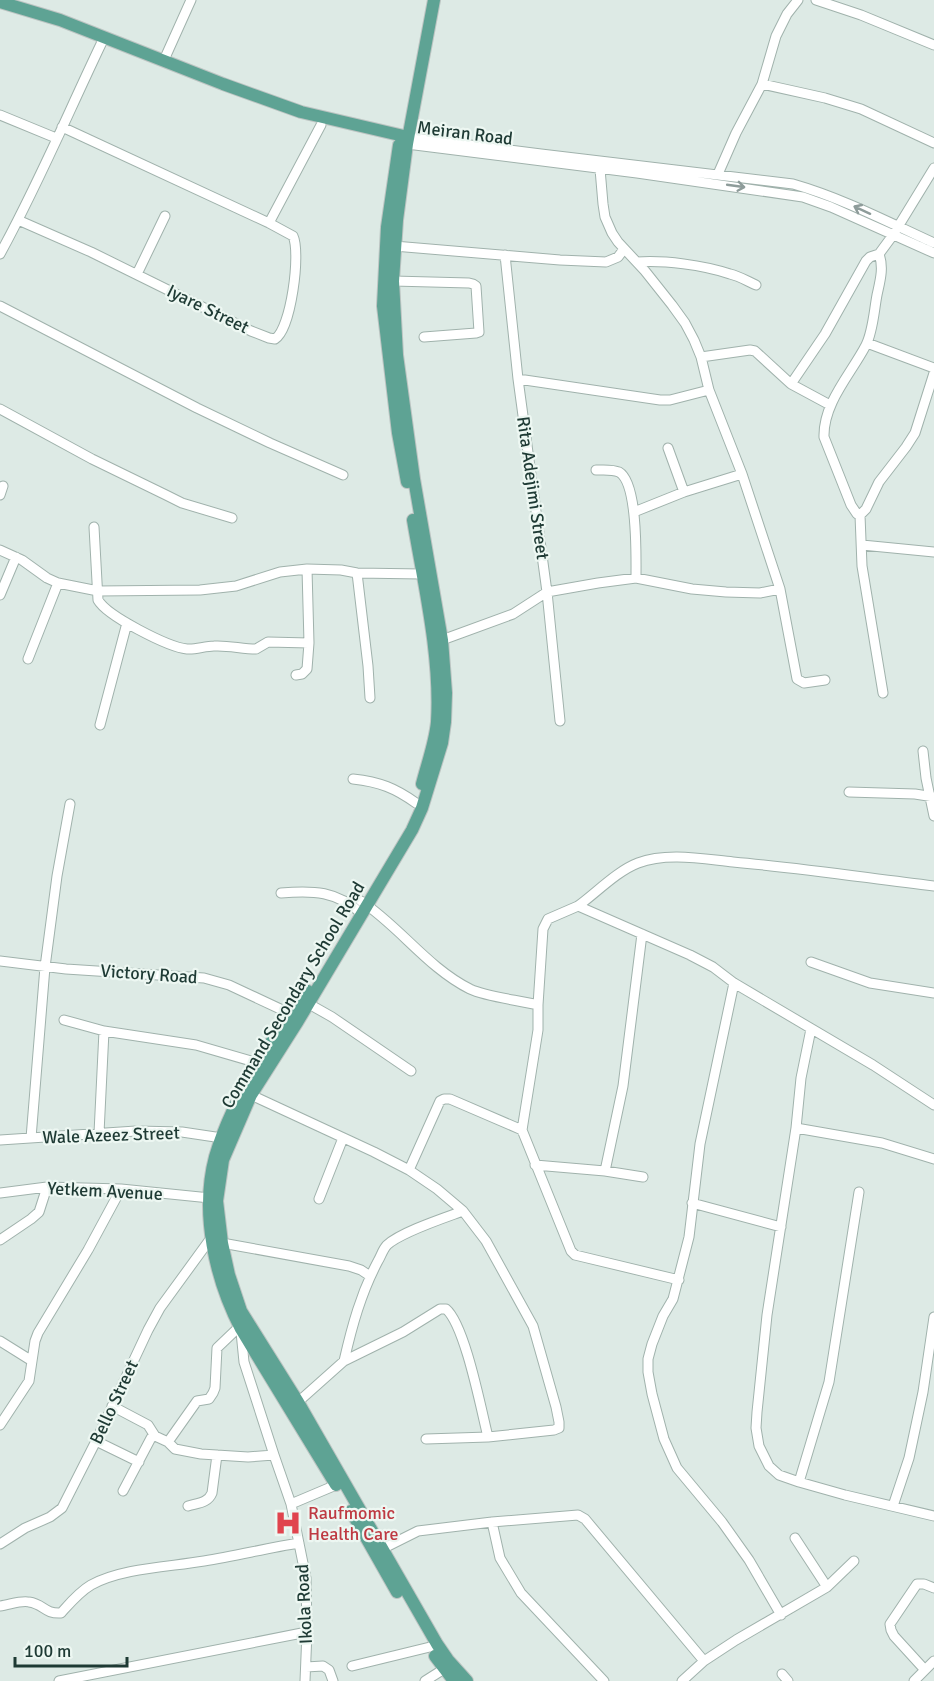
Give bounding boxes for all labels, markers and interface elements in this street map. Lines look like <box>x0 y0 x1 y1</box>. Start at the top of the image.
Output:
street label: Meiran Road <box>416 116 514 150</box>
one-way arrow <box>726 180 745 191</box>
one-way arrow <box>854 203 872 215</box>
street label: Iyare Street <box>163 280 253 338</box>
street label: Rita Adejimi Street <box>512 415 554 561</box>
street label: Command Secondary School Road <box>216 878 370 1112</box>
street label: Victory Road <box>100 960 198 988</box>
street label: Wale Azeez Street <box>42 1122 180 1148</box>
street label: Yetkem Avenue <box>47 1177 163 1205</box>
street label: Bello Street <box>85 1356 143 1448</box>
place label: Raufmomic Health Care <box>308 1502 399 1545</box>
hospital icon: Raufmomic Health Care <box>273 1508 303 1538</box>
street label: Ikola Road <box>291 1563 317 1645</box>
scale bar <box>15 1630 128 1668</box>
text: 100 m <box>24 1640 71 1662</box>

